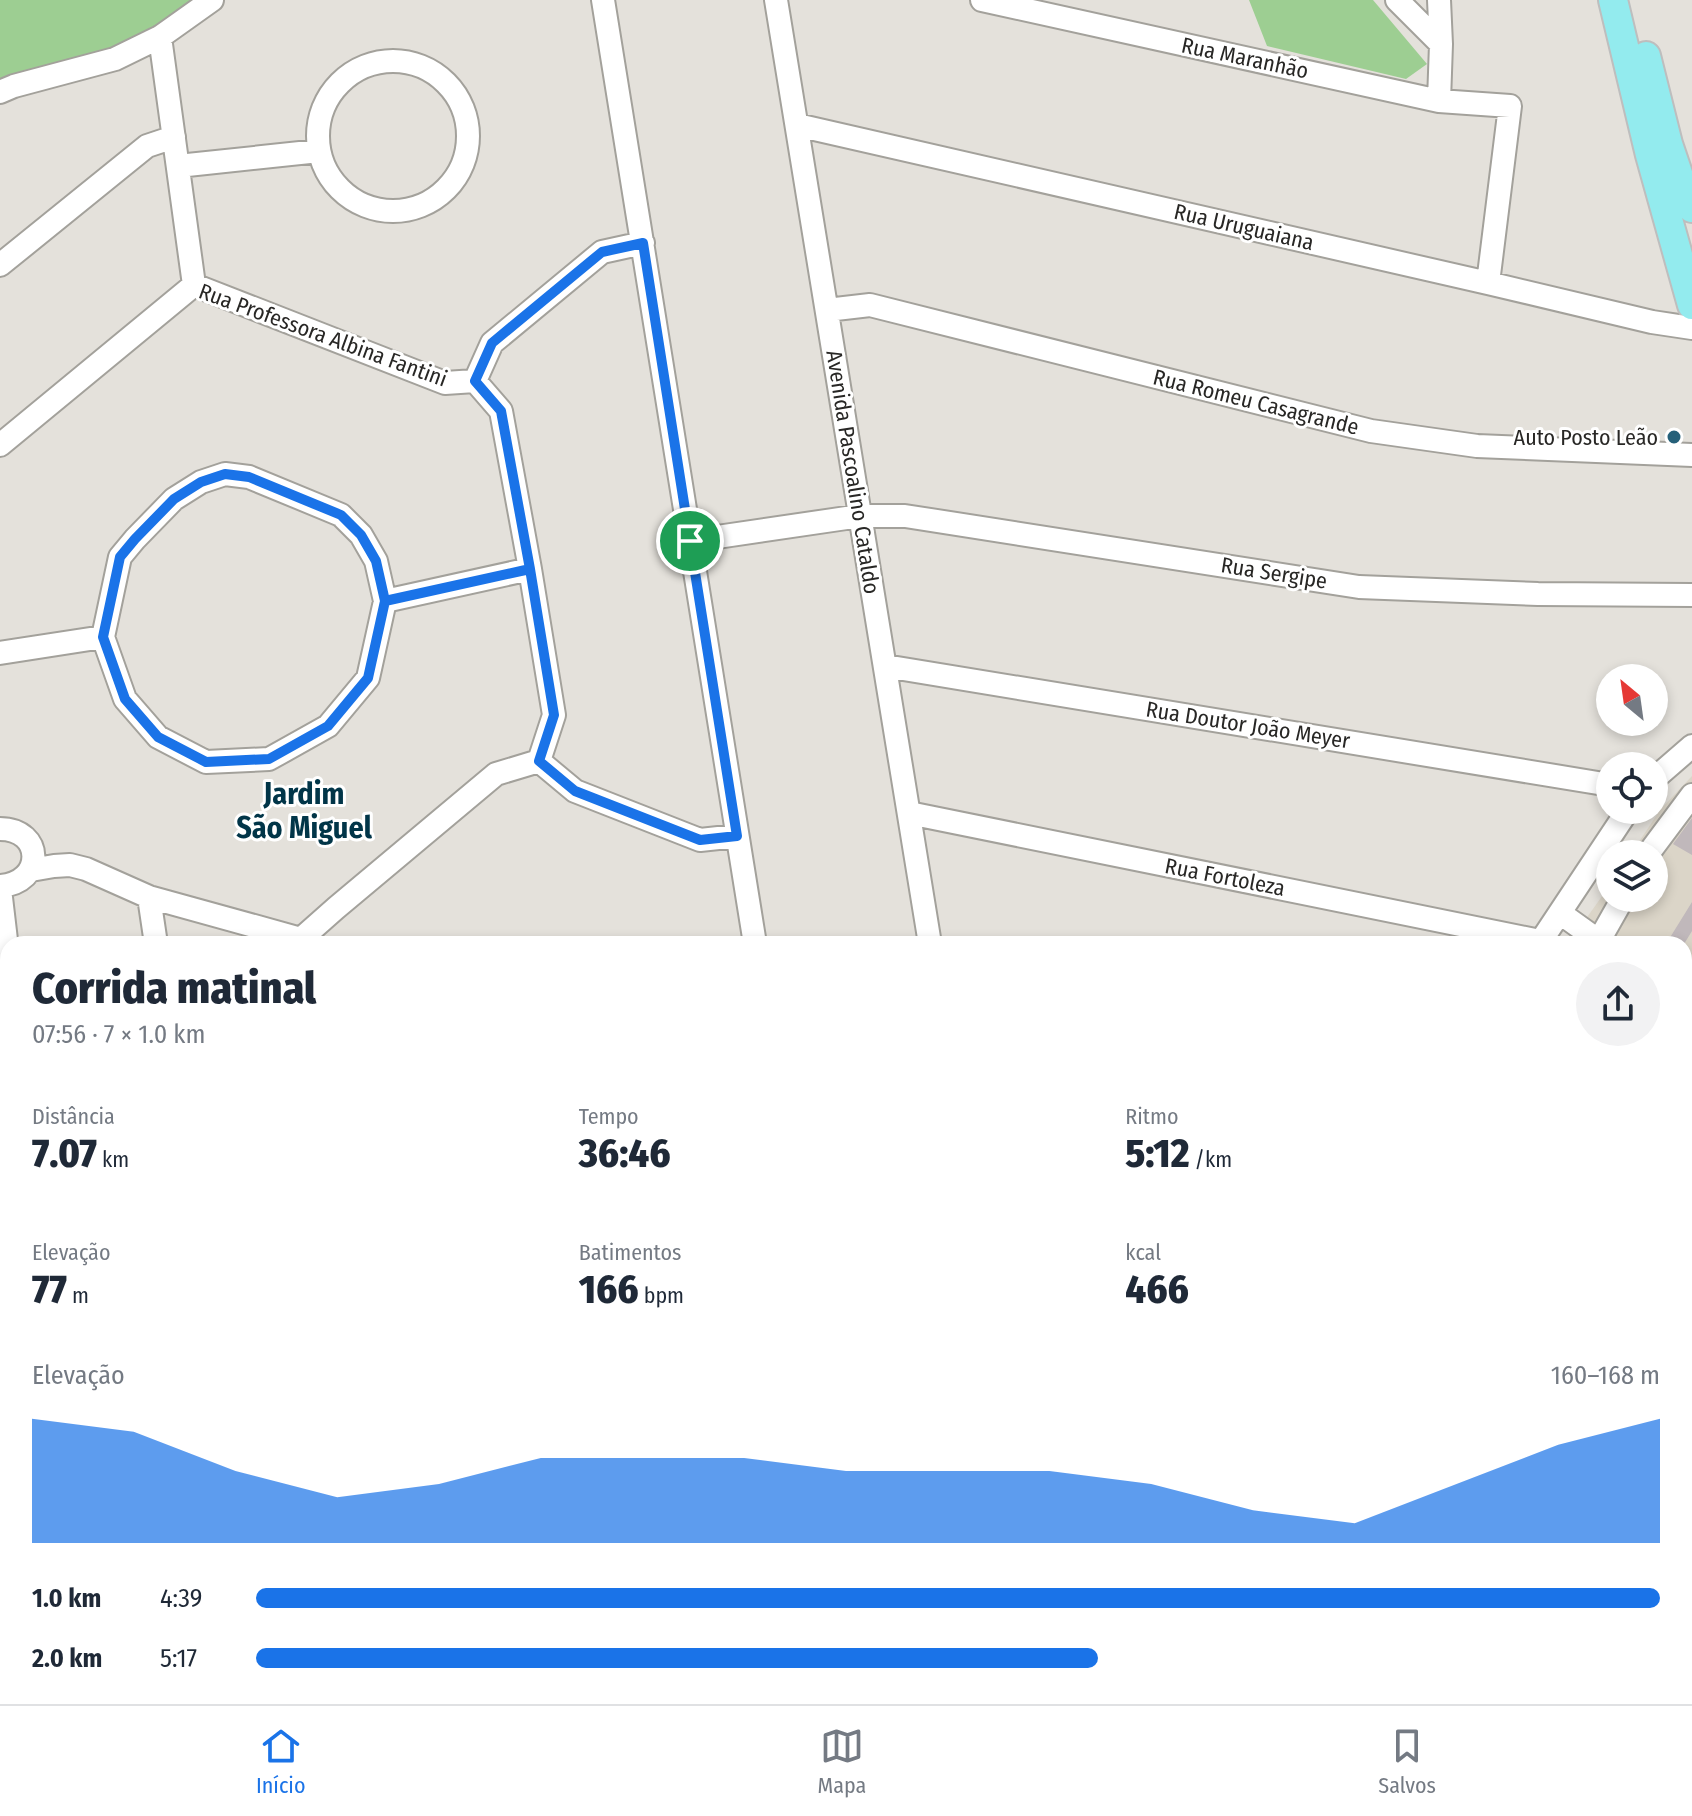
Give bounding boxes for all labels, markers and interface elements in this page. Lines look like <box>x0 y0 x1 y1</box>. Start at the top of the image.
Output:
street label: Rua Maranhão <box>1179 31 1311 85</box>
street label: Rua Uruguaiana <box>1171 198 1317 256</box>
street label: Rua Professora Albina Fantini <box>195 277 451 393</box>
street label: Avenida Pascoalino Cataldo <box>820 348 886 596</box>
street label: Rua Romeu Casagrande <box>1150 363 1362 441</box>
place label: Auto Posto Leão <box>1514 424 1658 451</box>
marker: Auto Posto Leão <box>1665 428 1683 446</box>
pin <box>656 507 724 575</box>
icon: arrive <box>668 519 712 563</box>
street label: Rua Sergipe <box>1219 551 1329 595</box>
north arrow <box>1596 664 1668 736</box>
map controls <box>1596 664 1668 912</box>
street label: Rua Doutor João Meyer <box>1144 696 1352 755</box>
button: locate <box>1596 752 1668 824</box>
district label: Jardim São Miguel <box>236 776 373 846</box>
button: layers <box>1596 840 1668 912</box>
street label: Rua Fortoleza <box>1163 852 1287 902</box>
text: Corrida matinal <box>32 962 316 1015</box>
button: share <box>1576 962 1660 1046</box>
text: 07:56 · 7 × 1.0 km <box>32 1019 205 1050</box>
text: Distância <box>32 1103 115 1130</box>
text: Tempo <box>579 1103 639 1130</box>
text: Ritmo <box>1125 1103 1179 1130</box>
text: 7.07 <box>32 1130 97 1178</box>
text: 36:46 <box>579 1130 670 1178</box>
text: 5:12 <box>1125 1130 1189 1178</box>
text: km <box>97 1146 129 1173</box>
text: /km <box>1189 1146 1232 1173</box>
text: Elevação <box>32 1239 110 1266</box>
text: Batimentos <box>579 1239 681 1266</box>
text: kcal <box>1125 1239 1161 1266</box>
text: 77 <box>32 1266 67 1314</box>
text: 166 <box>579 1266 639 1314</box>
text: 466 <box>1125 1266 1189 1314</box>
text: m <box>67 1282 89 1309</box>
text: bpm <box>639 1282 684 1309</box>
text: Elevação <box>32 1360 125 1391</box>
text: 160–168 m <box>1551 1360 1660 1391</box>
text: 1.0 km <box>32 1583 101 1614</box>
text: 4:39 <box>160 1583 202 1614</box>
text: 2.0 km <box>32 1643 102 1674</box>
text: 5:17 <box>160 1643 197 1674</box>
tab: Início <box>256 1724 305 1799</box>
tab: Mapa <box>817 1724 866 1799</box>
tab: Salvos <box>1378 1724 1436 1799</box>

